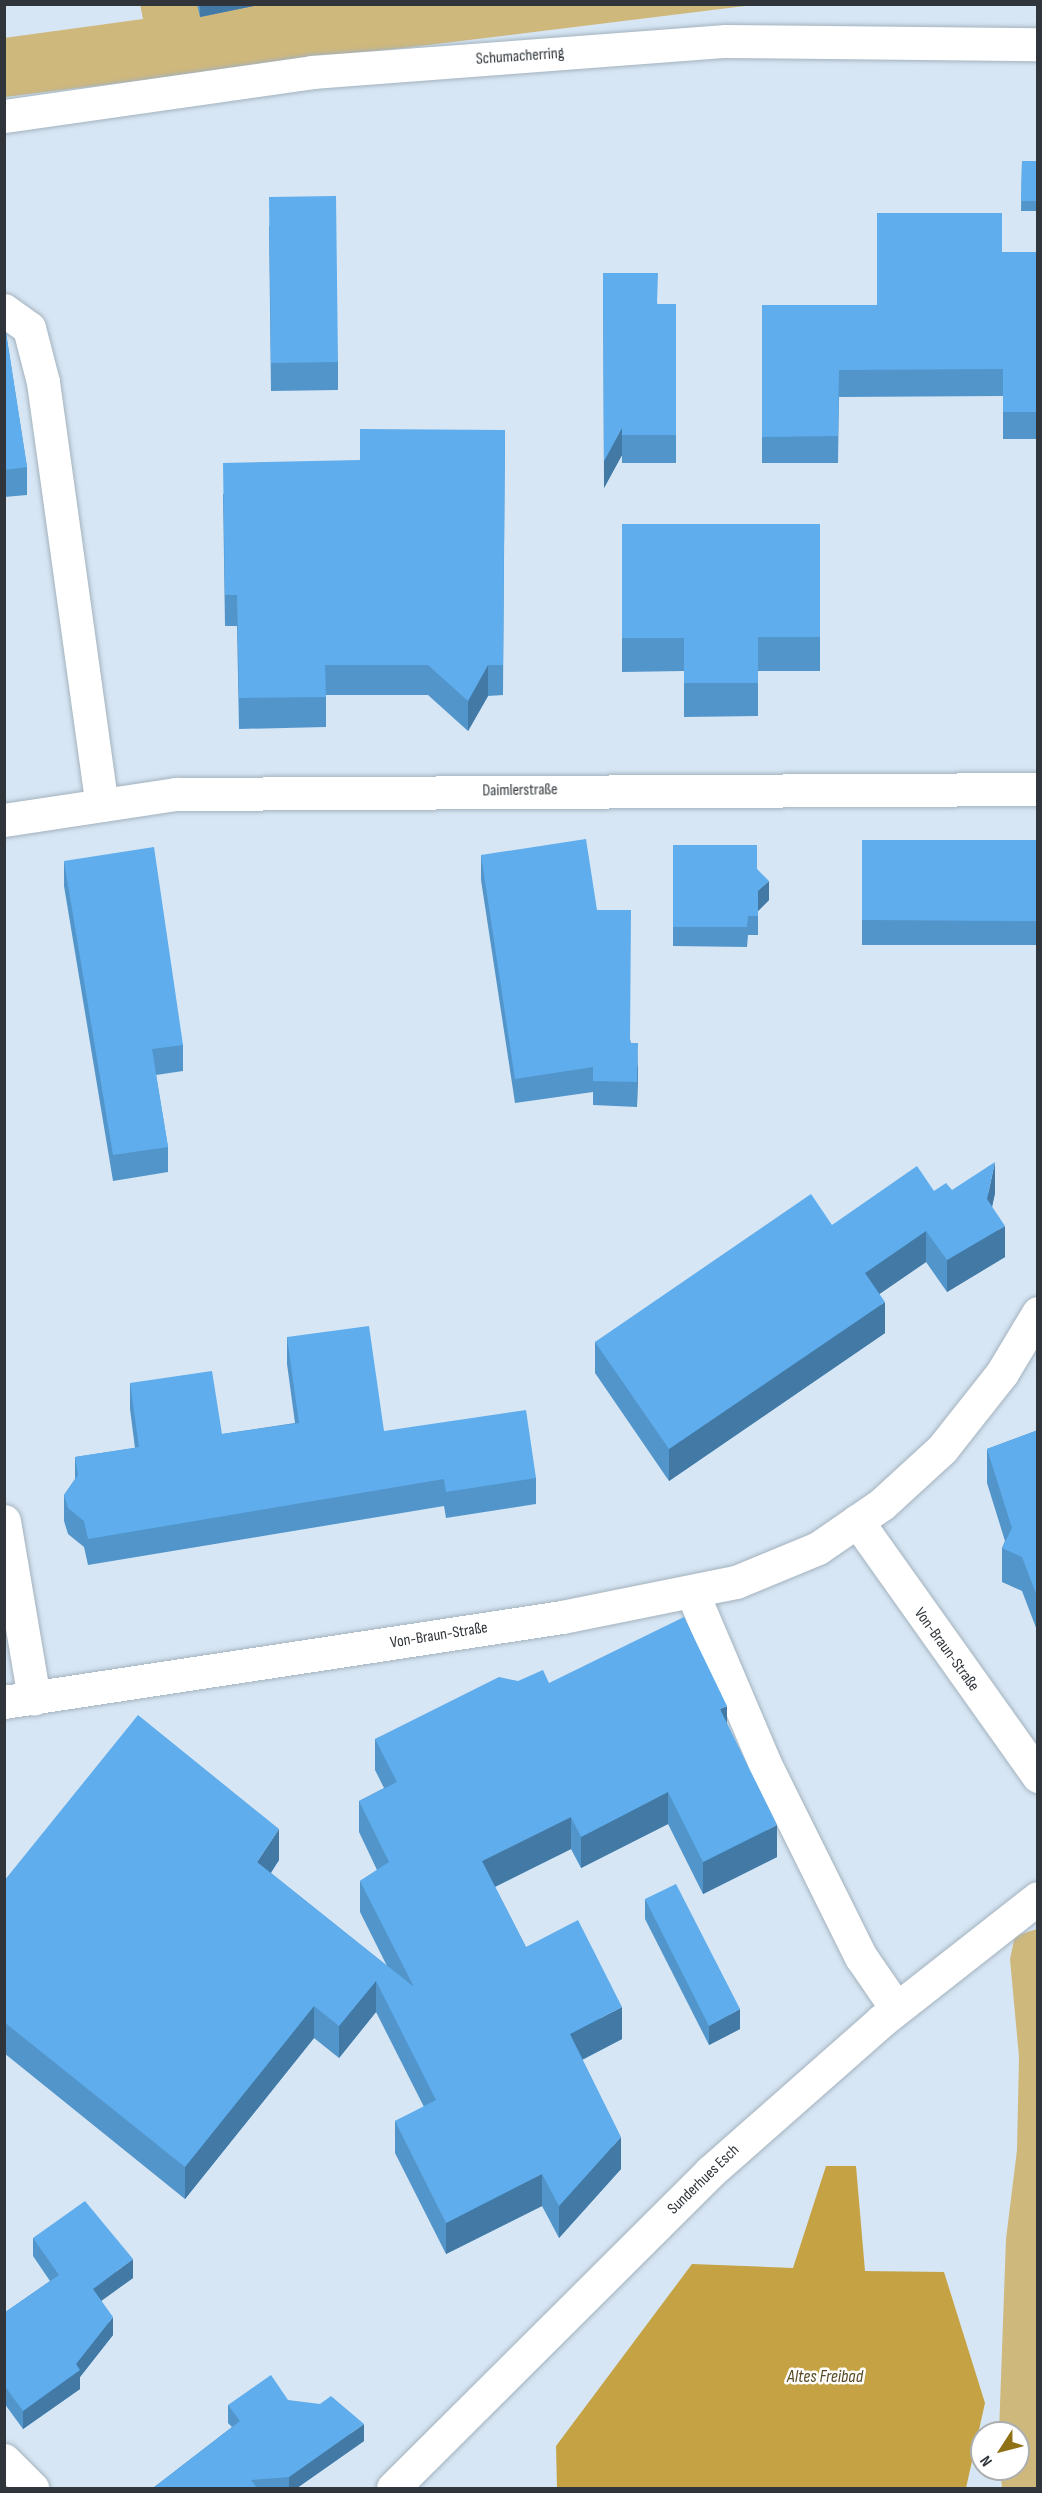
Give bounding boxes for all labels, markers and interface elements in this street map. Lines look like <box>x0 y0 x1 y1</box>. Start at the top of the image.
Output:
street label: Schumacherring <box>475 44 565 70</box>
street label: Daimlerstraße <box>482 781 558 801</box>
street label: Von-Braun-Straße <box>909 1605 983 1695</box>
street label: Von-Braun-Straße <box>389 1619 489 1653</box>
street label: Sunderhues Esch <box>664 2141 744 2219</box>
water label: Altes Freibad <box>787 2366 863 2388</box>
north arrow <box>970 2421 1030 2481</box>
text: N <box>976 2452 997 2470</box>

